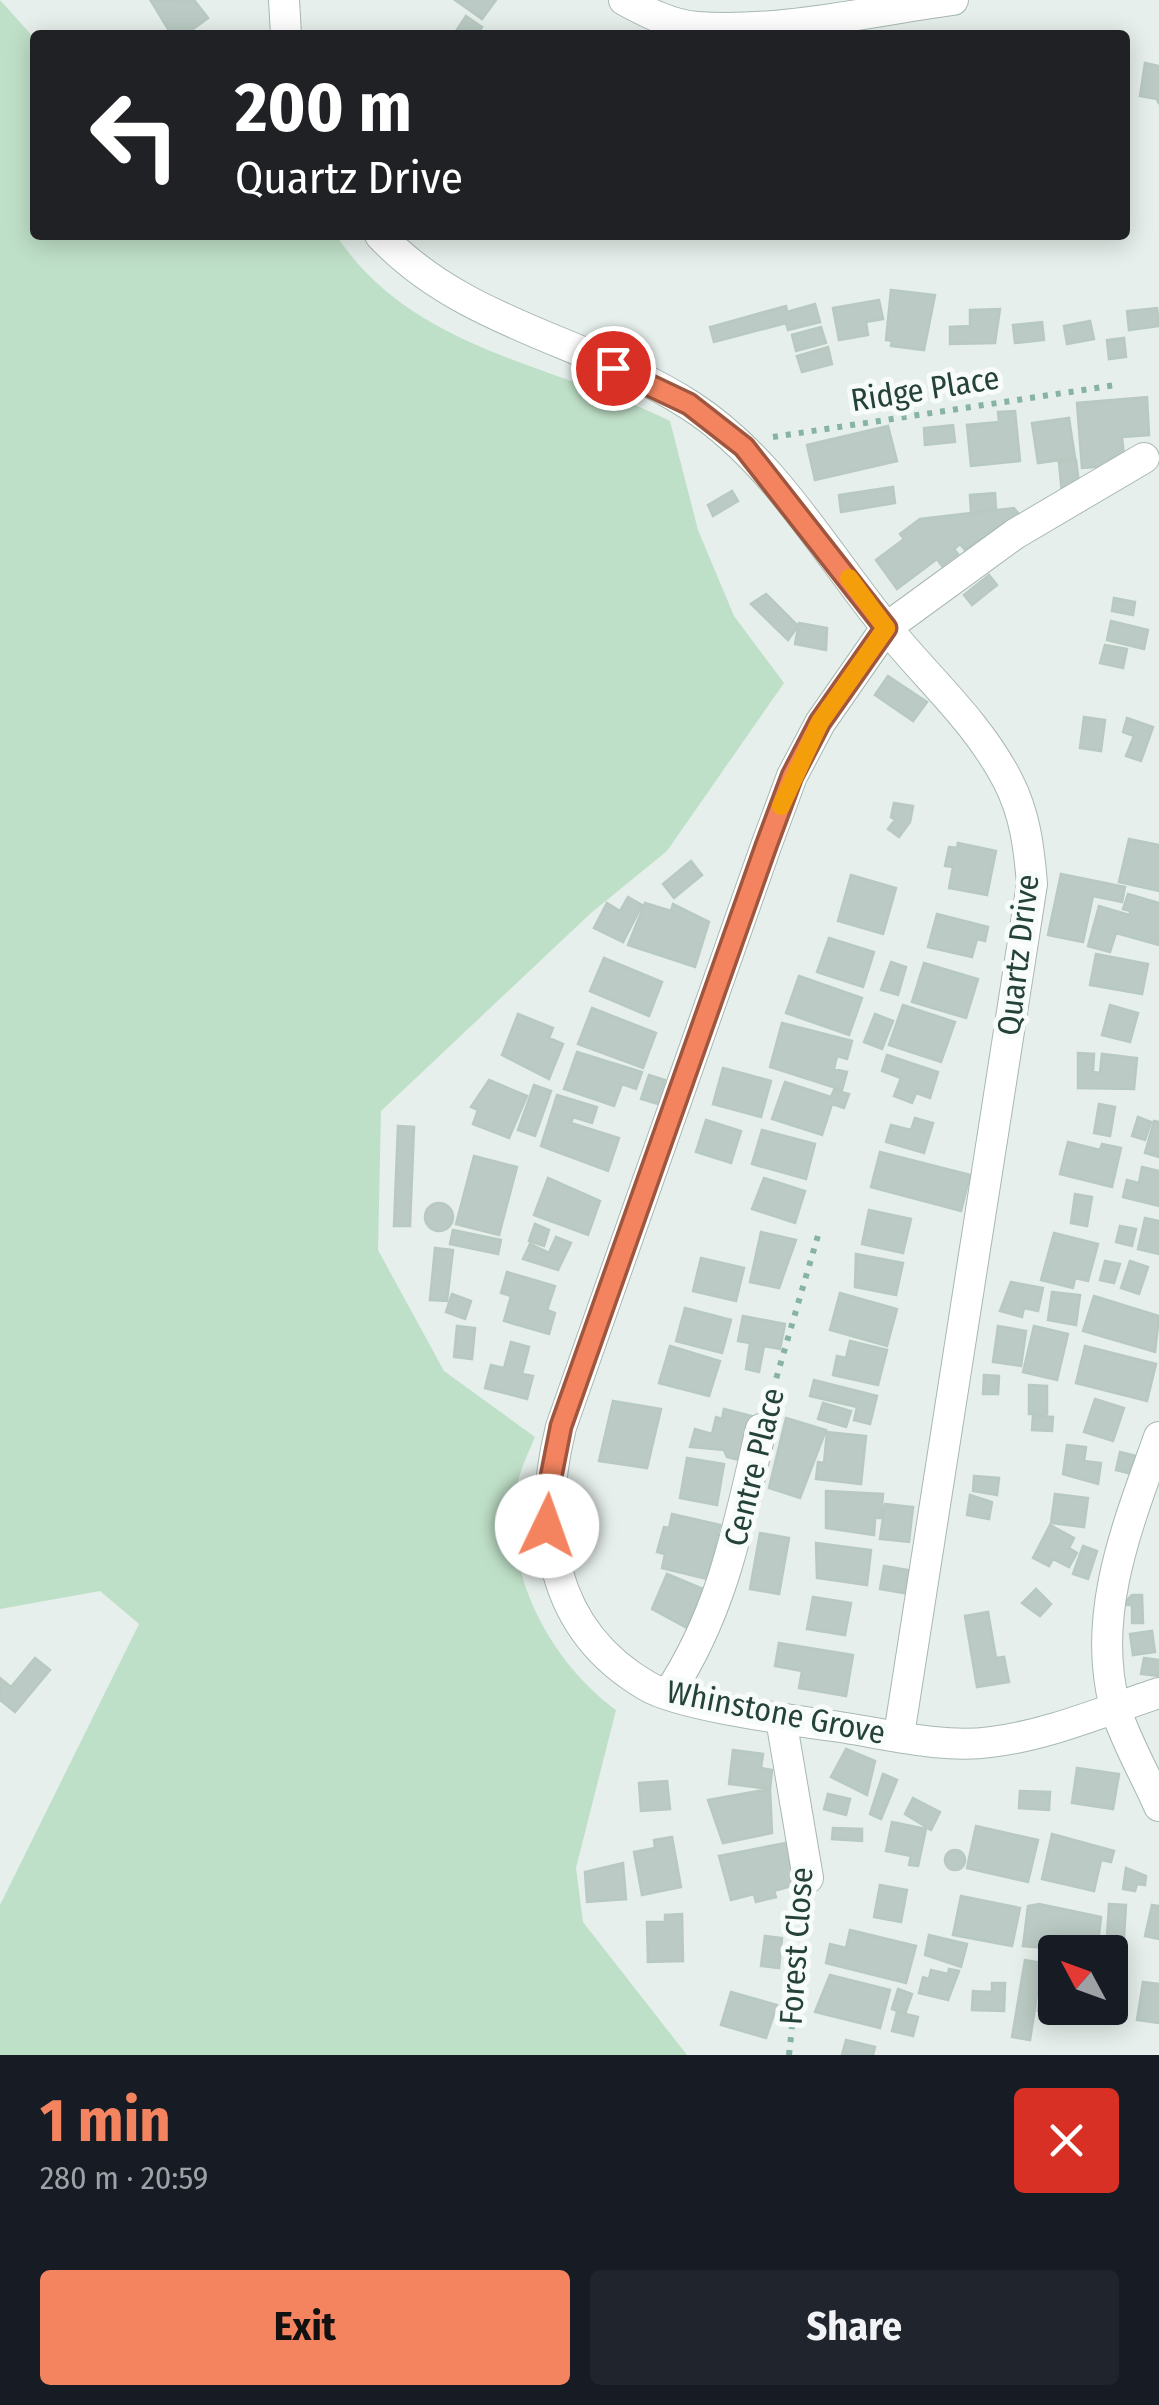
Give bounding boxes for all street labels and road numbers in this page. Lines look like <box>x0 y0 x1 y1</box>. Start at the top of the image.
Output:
street label: Ridge Place <box>848 359 1002 419</box>
street label: Quartz Drive <box>989 872 1047 1038</box>
street label: Centre Place <box>716 1384 792 1550</box>
street label: Whinstone Grove <box>664 1672 888 1752</box>
street label: Forest Close <box>772 1866 820 2026</box>

